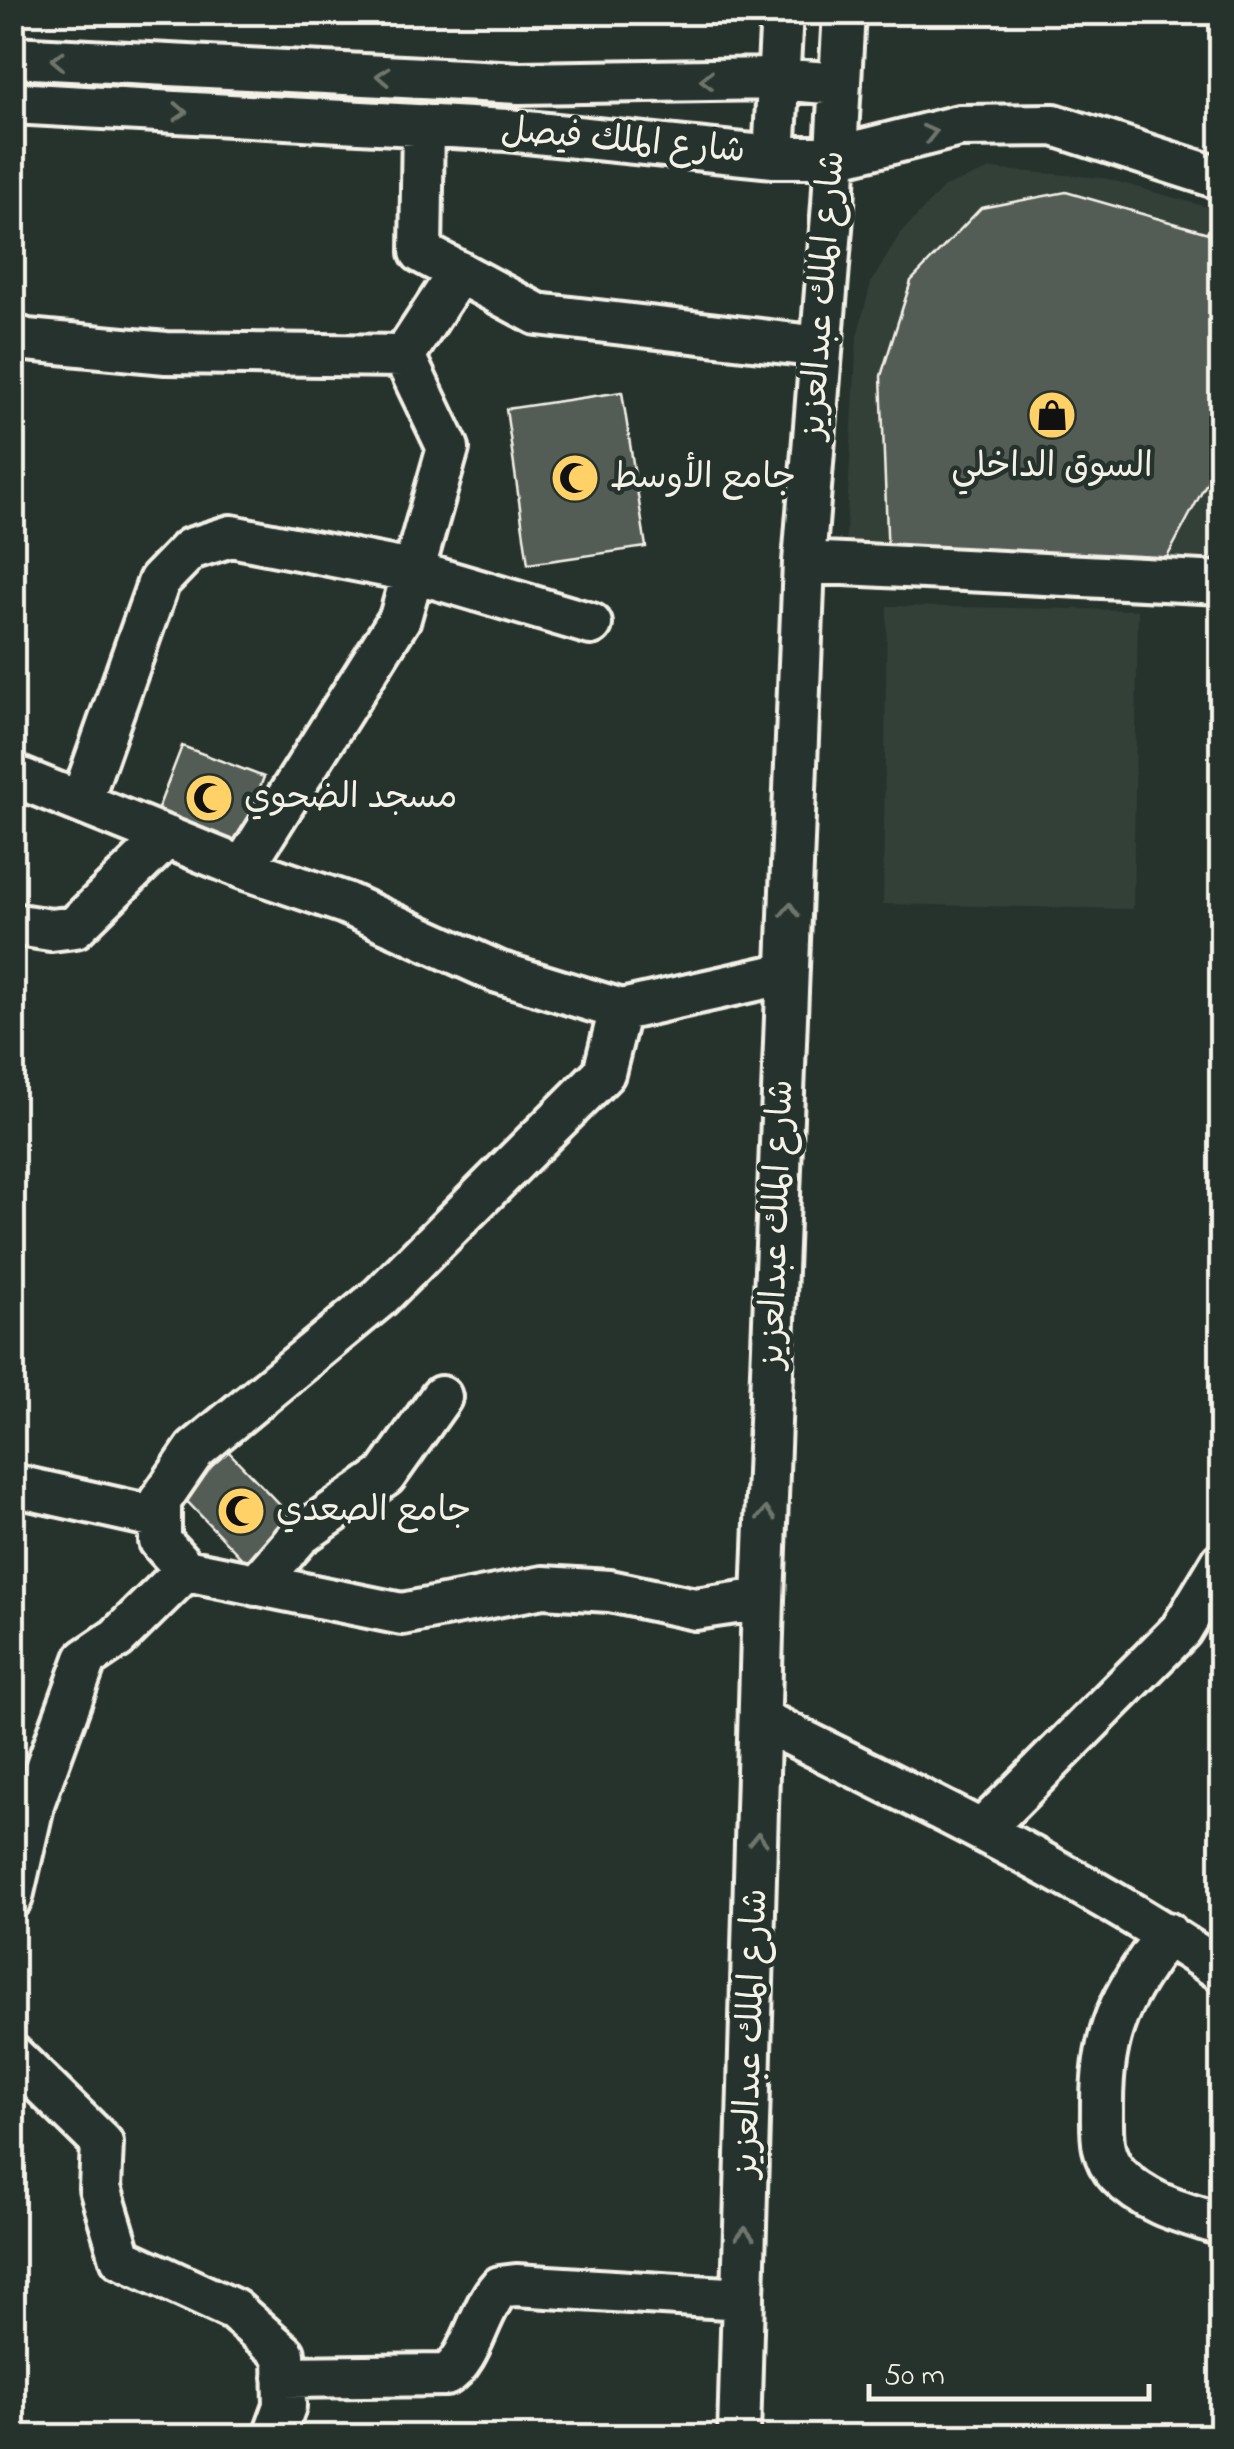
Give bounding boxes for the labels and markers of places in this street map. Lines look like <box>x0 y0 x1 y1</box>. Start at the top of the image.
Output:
shop icon: السوق الداخلي <box>1026 389 1078 441</box>
place label: السوق الداخلي <box>951 442 1153 495</box>
mosque icon: جامع الأوسط <box>549 452 601 504</box>
place label: جامع الأوسط <box>610 452 796 504</box>
mosque icon: مسجد الضحوي <box>183 772 235 824</box>
place label: مسجد الضحوي <box>244 773 457 824</box>
mosque icon: جامع الصعدي <box>215 1485 267 1537</box>
place label: جامع الصعدي <box>276 1486 471 1537</box>

